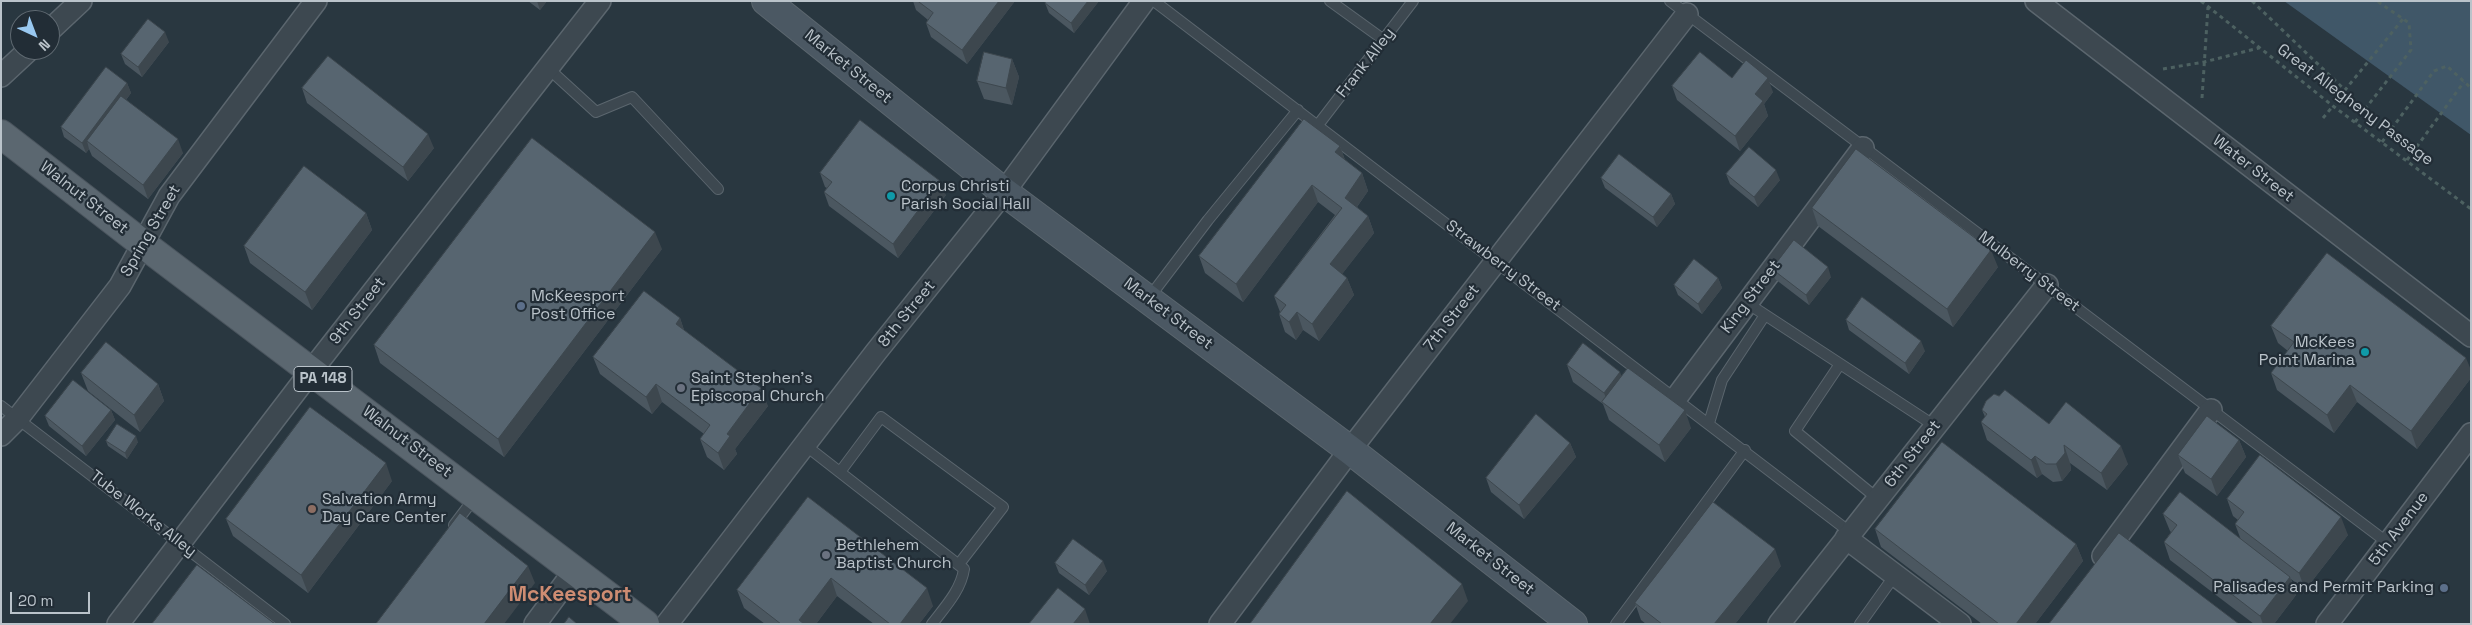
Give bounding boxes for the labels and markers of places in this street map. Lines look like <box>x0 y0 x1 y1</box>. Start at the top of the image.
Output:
place label: Corpus Christi Parish Social Hall <box>901 177 1030 215</box>
marker: Corpus Christi Parish Social Hall <box>885 190 897 202</box>
place label: McKeesport Post Office <box>531 287 625 325</box>
marker: McKeesport Post Office <box>515 300 527 312</box>
place label: McKees Point Marina <box>2259 333 2355 371</box>
marker: McKees Point Marina <box>2359 346 2371 358</box>
place label: Saint Stephen's Episcopal Church <box>691 369 825 407</box>
marker: Saint Stephen's Episcopal Church <box>675 382 687 394</box>
place label: Salvation Army Day Care Center <box>322 490 446 528</box>
marker: Salvation Army Day Care Center <box>306 503 318 515</box>
place label: Bethlehem Baptist Church <box>836 536 952 574</box>
marker: Bethlehem Baptist Church <box>820 549 832 561</box>
place label: Palisades and Permit Parking <box>2213 578 2434 598</box>
marker: Palisades and Permit Parking <box>2438 582 2450 594</box>

